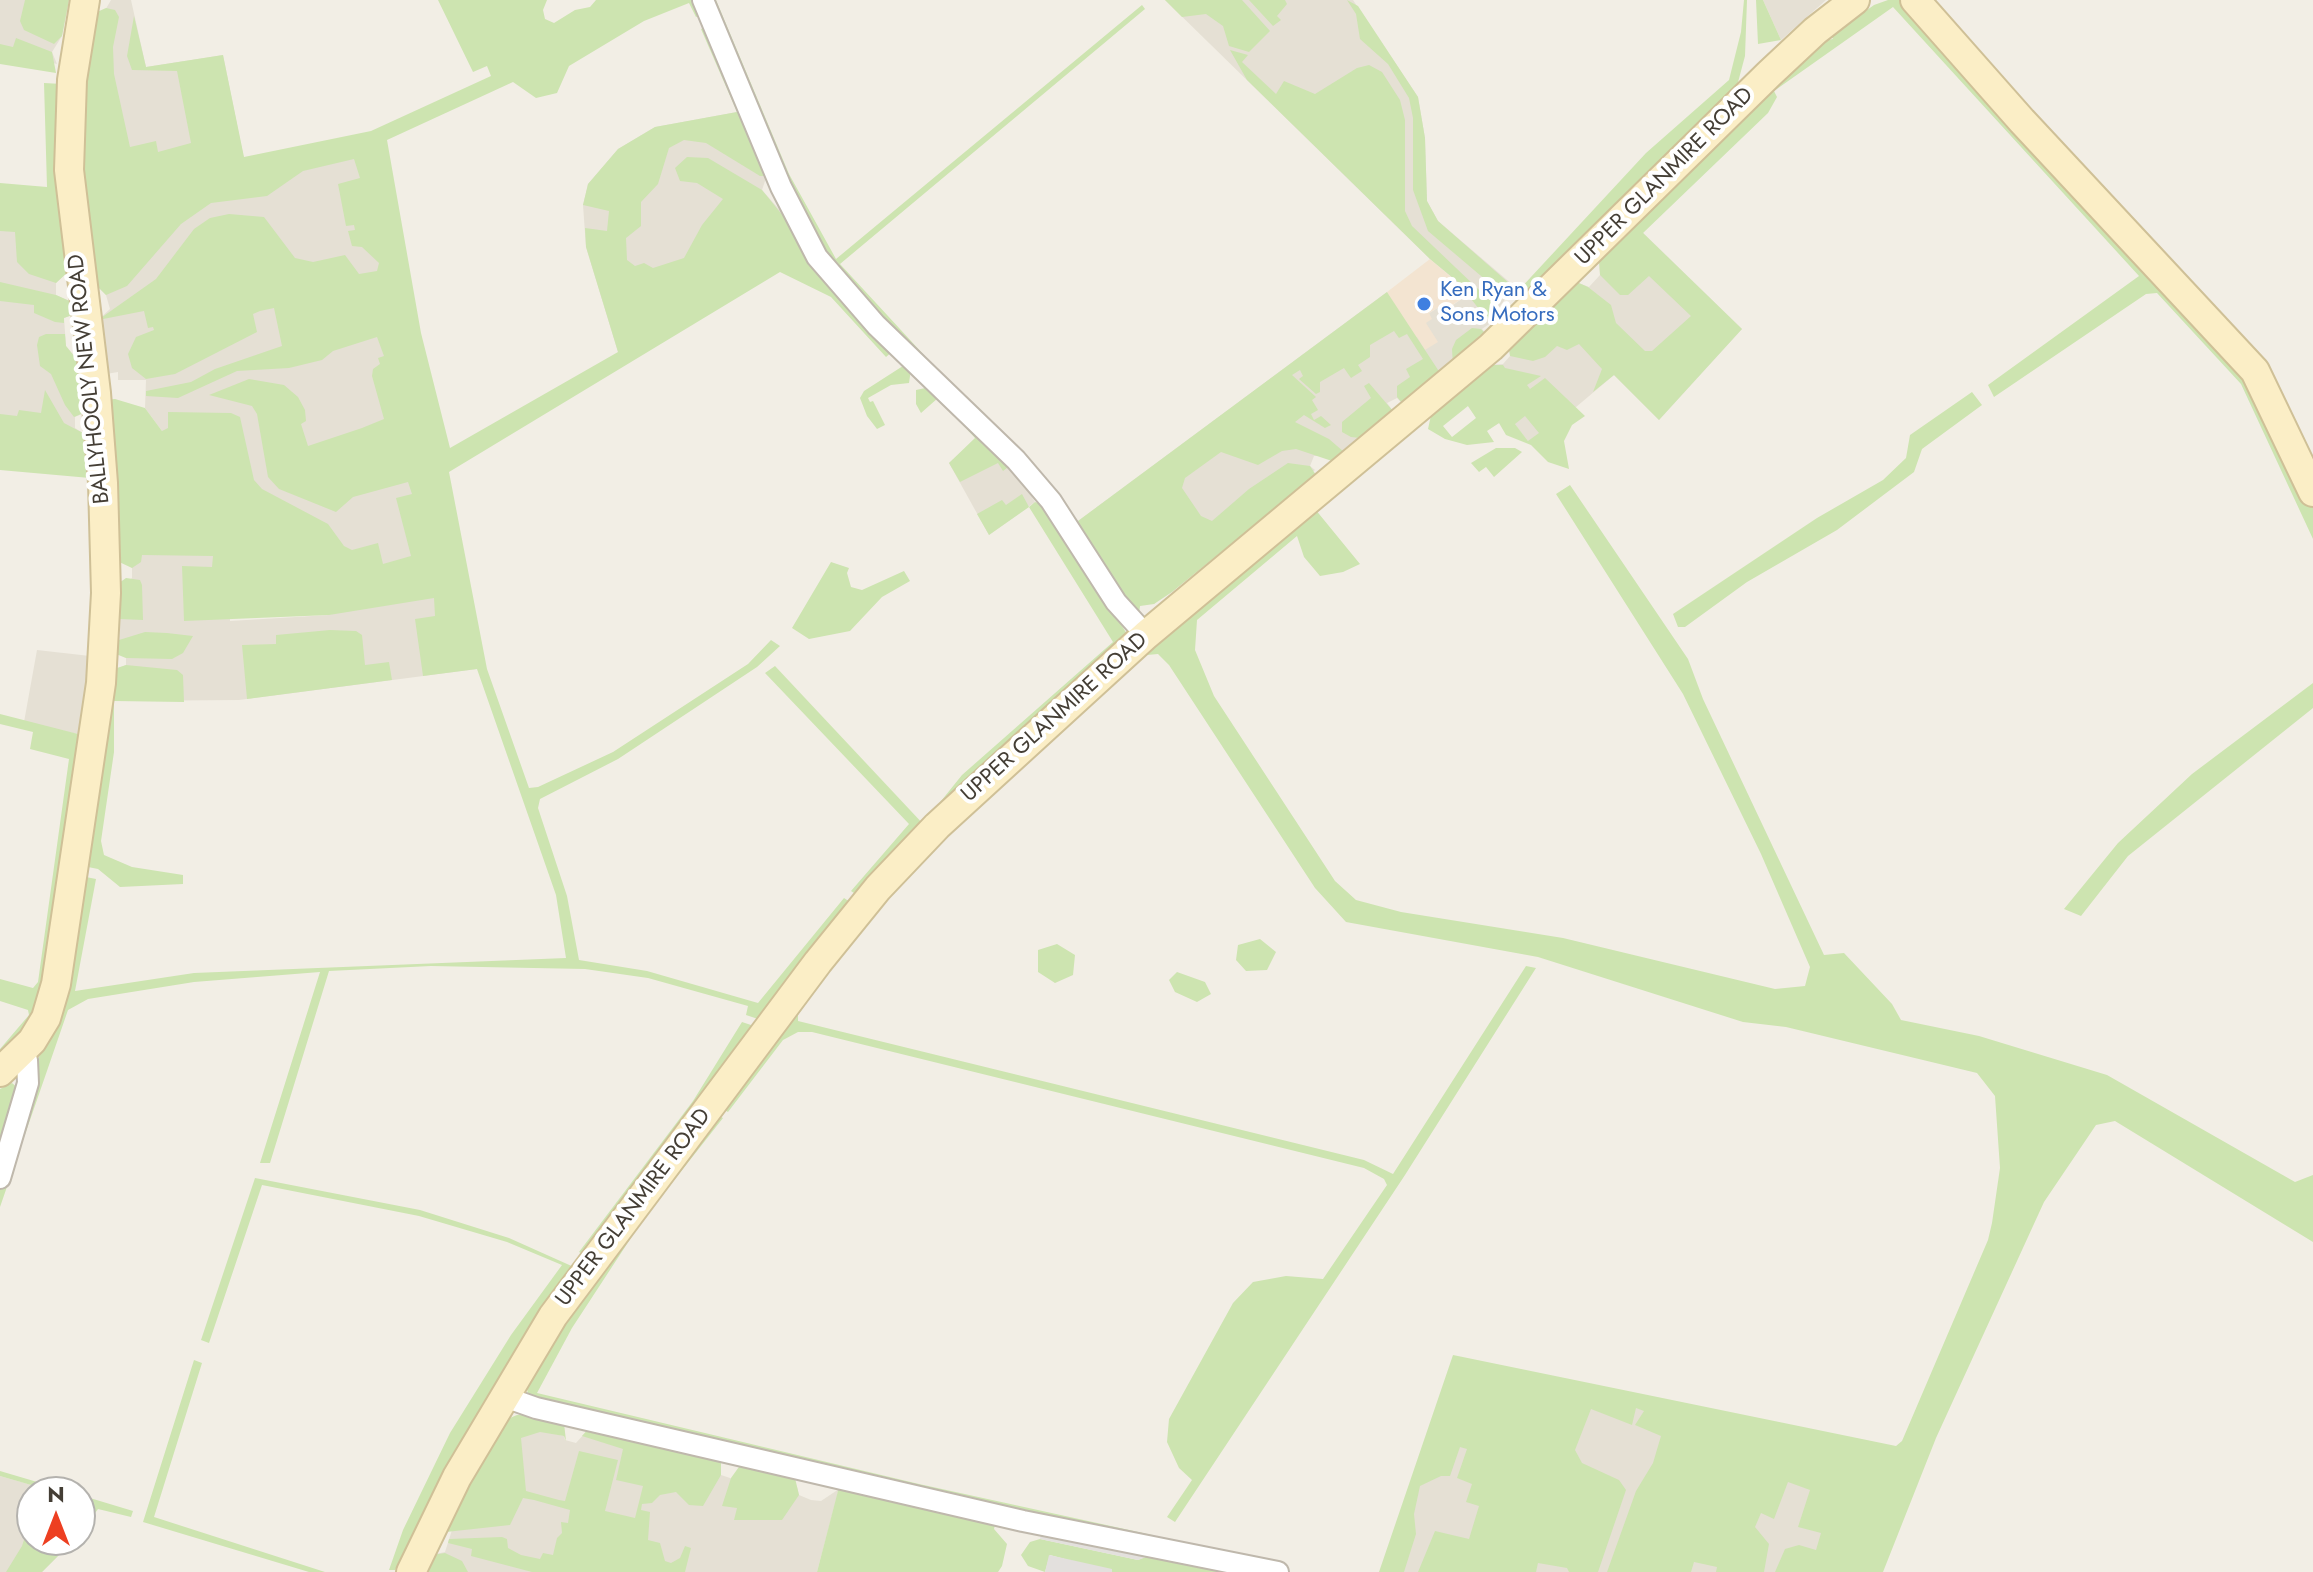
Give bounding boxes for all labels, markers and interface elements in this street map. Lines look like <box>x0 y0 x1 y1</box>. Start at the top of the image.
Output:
street label: UPPER GLANMIRE ROAD <box>1571 83 1759 271</box>
street label: BALLYHOOLY NEW ROAD <box>64 253 116 505</box>
place label: Ken Ryan & Sons Motors <box>1440 278 1555 330</box>
marker: Ken Ryan & Sons Motors <box>1415 295 1433 313</box>
street label: UPPER GLANMIRE ROAD <box>957 628 1153 808</box>
street label: UPPER GLANMIRE ROAD <box>551 1104 717 1312</box>
north arrow <box>16 1476 96 1556</box>
text: N <box>47 1478 65 1510</box>

